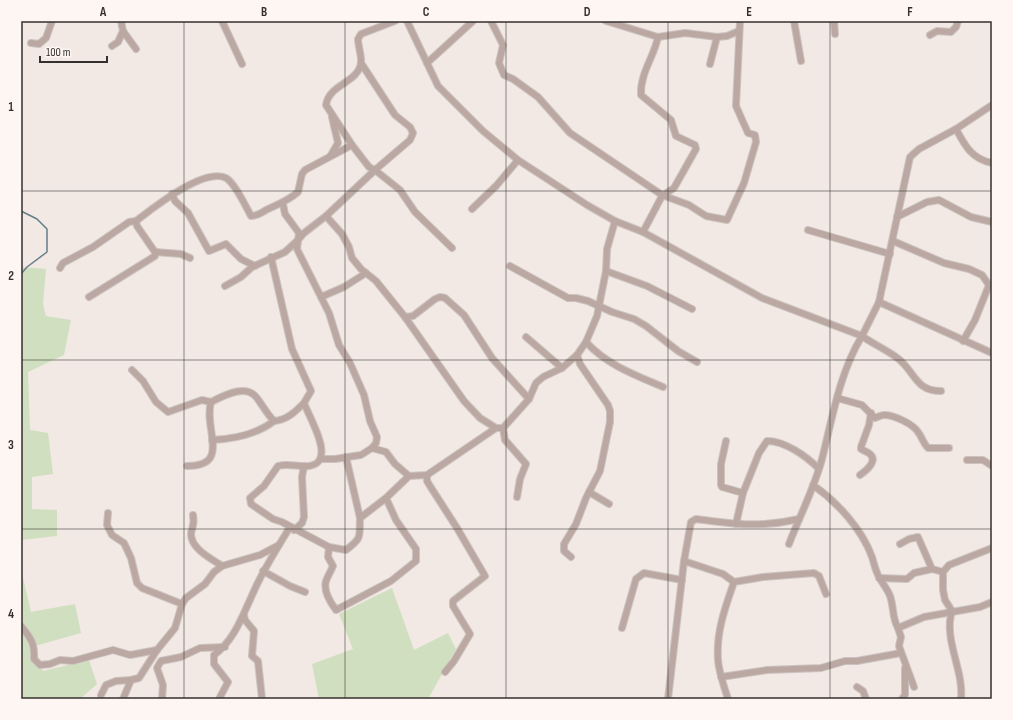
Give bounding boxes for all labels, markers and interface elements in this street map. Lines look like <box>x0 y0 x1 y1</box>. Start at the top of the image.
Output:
text: A <box>99 4 107 20</box>
text: B <box>261 4 267 20</box>
text: C <box>423 4 430 20</box>
text: D <box>584 4 591 20</box>
text: E <box>746 4 752 20</box>
text: F <box>907 4 913 20</box>
scale bar <box>40 38 107 64</box>
text: 100 m <box>46 45 71 60</box>
text: 1 <box>8 99 14 115</box>
text: 2 <box>8 268 14 284</box>
text: 3 <box>8 437 14 453</box>
text: 4 <box>8 606 14 622</box>

